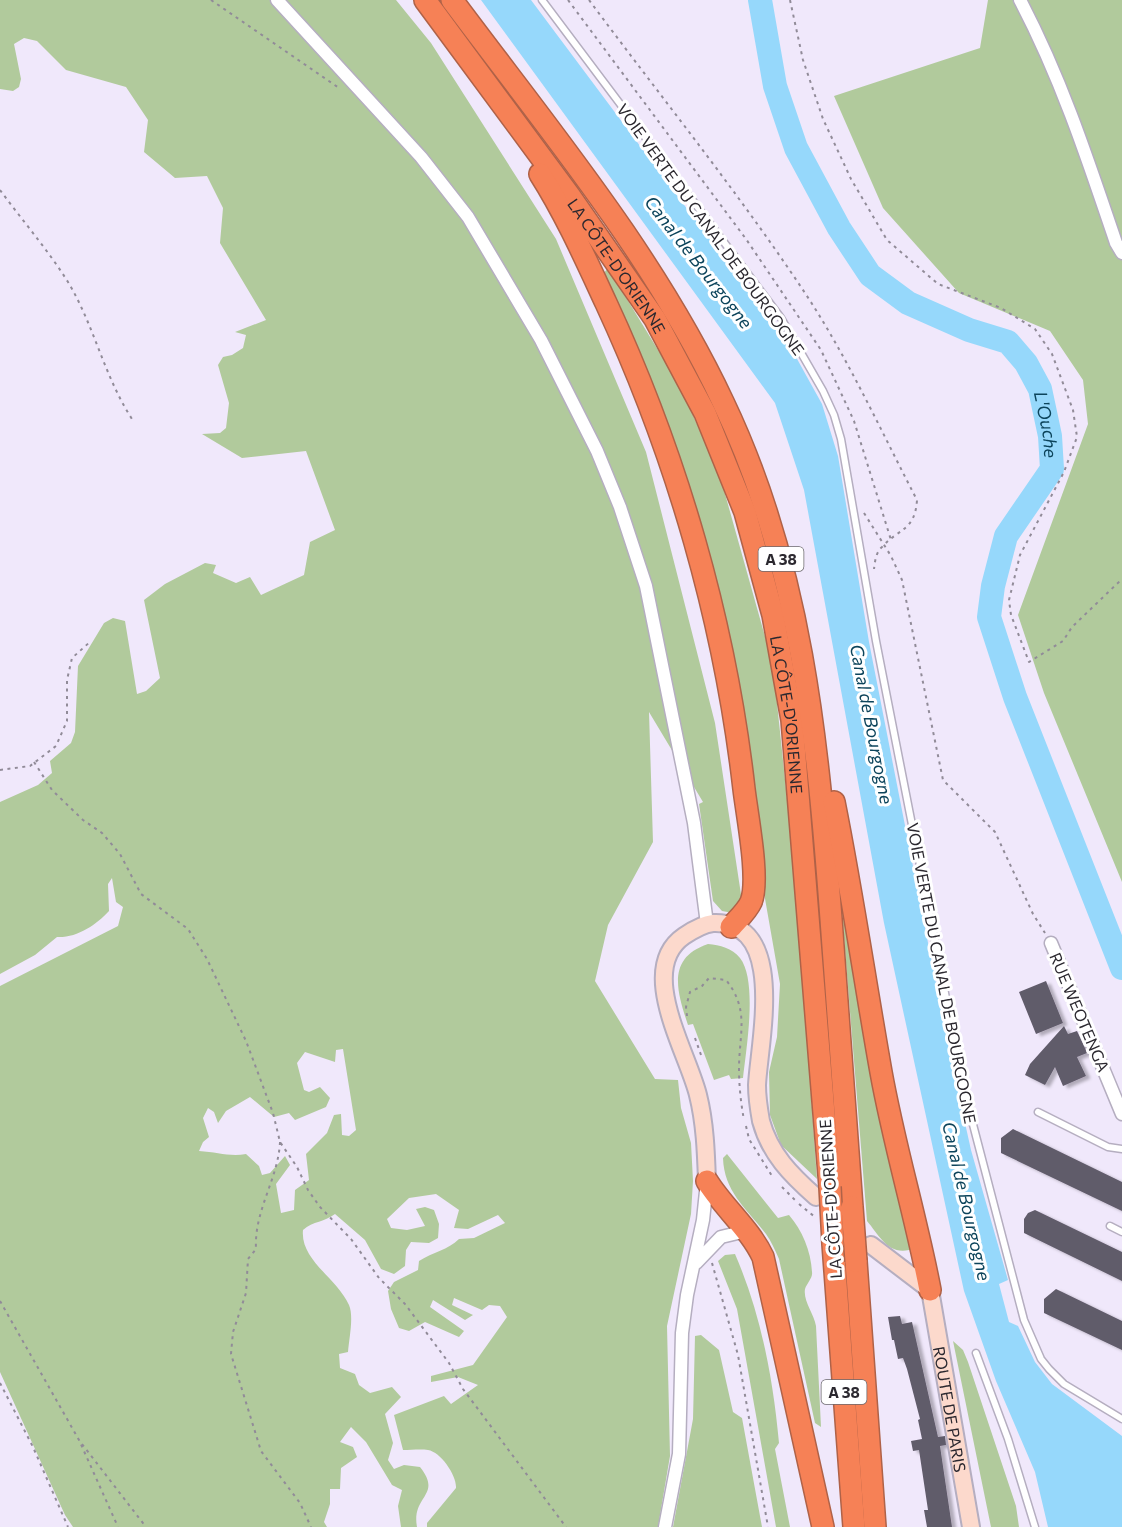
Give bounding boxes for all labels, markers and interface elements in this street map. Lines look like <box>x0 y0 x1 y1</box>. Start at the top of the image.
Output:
street label: VOIE VERTE DU CANAL DE BOURGOGNE <box>613 100 809 358</box>
water label: Canal de Bourgogne <box>640 191 758 333</box>
street label: LA CÔTE-D'ORIENNE <box>564 194 670 336</box>
water label: L'Ouche <box>1030 389 1062 459</box>
road number: A 38 <box>758 547 804 571</box>
street label: LA CÔTE-D'ORIENNE <box>767 634 807 794</box>
water label: Canal de Bourgogne <box>846 642 898 806</box>
street label: VOIE VERTE DU CANAL DE BOURGOGNE <box>903 821 981 1125</box>
street label: RUE WEOTENGA <box>1046 950 1114 1074</box>
street label: LA CÔTE-D'ORIENNE <box>815 1119 845 1279</box>
water label: Canal de Bourgogne <box>938 1119 996 1283</box>
street label: ROUTE DE PARIS <box>930 1345 971 1473</box>
road number: A 38 <box>822 1380 866 1404</box>

